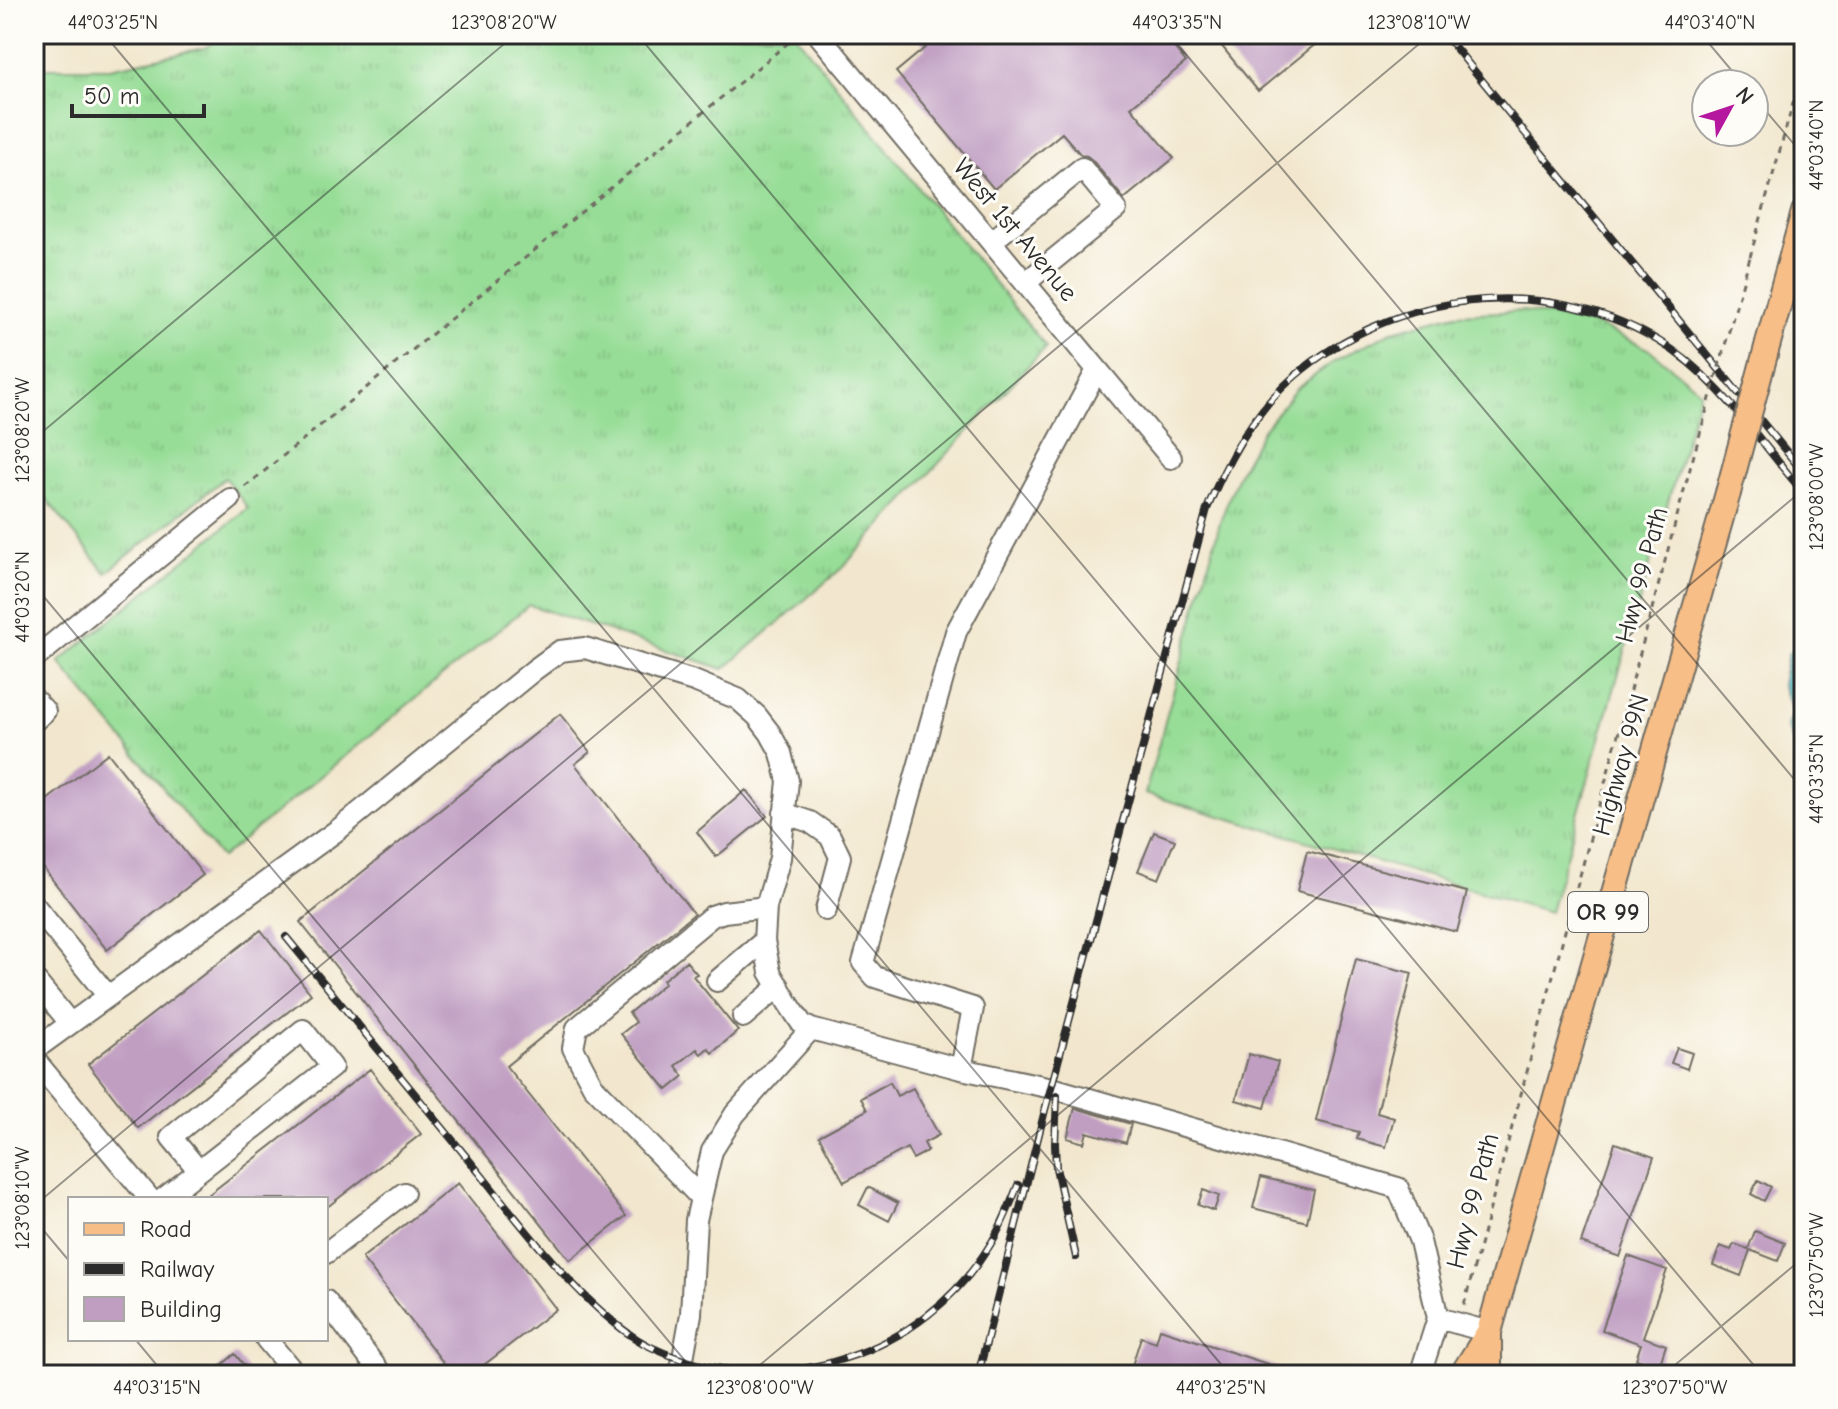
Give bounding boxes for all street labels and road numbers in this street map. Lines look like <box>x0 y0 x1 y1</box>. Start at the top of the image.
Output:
street label: West 1st Avenue <box>947 153 1083 307</box>
street label: Hwy 99 Path <box>1609 504 1675 646</box>
street label: Highway 99N <box>1586 691 1656 839</box>
road number: OR 99 <box>1568 892 1648 932</box>
street label: Hwy 99 Path <box>1440 1130 1506 1272</box>

